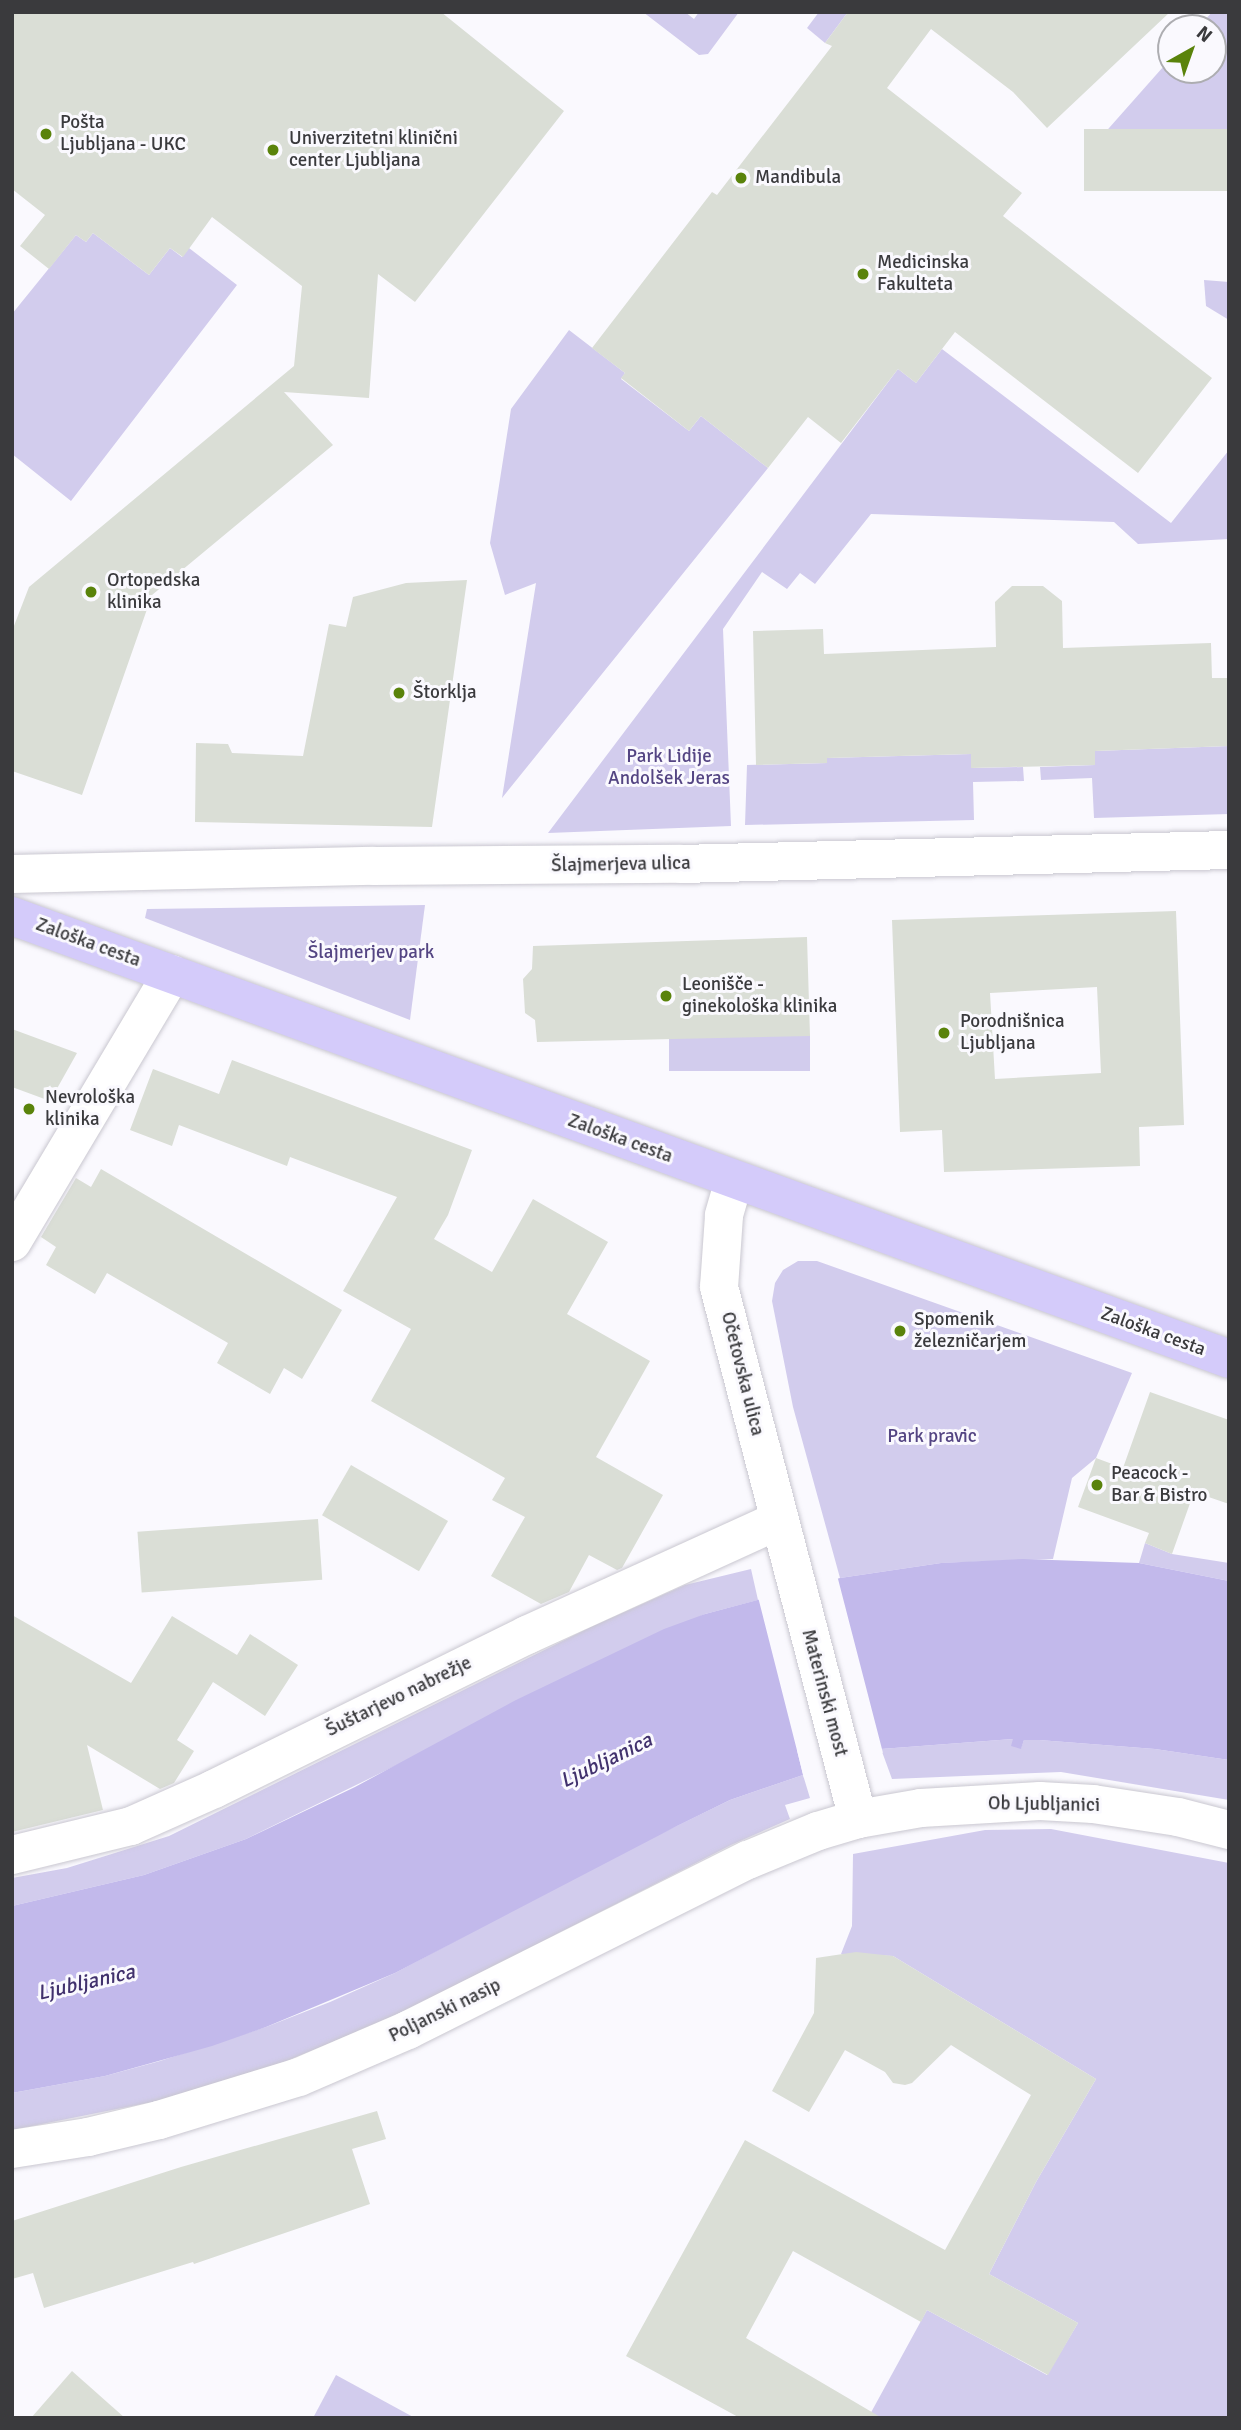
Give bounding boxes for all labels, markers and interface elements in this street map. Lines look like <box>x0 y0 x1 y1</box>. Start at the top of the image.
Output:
north arrow <box>1157 14 1227 84</box>
text: N <box>1191 21 1217 48</box>
place label: Pošta Ljubljana - UKC <box>60 112 186 156</box>
marker: Pošta Ljubljana - UKC <box>38 126 54 142</box>
place label: Univerzitetni klinični center Ljubljana <box>289 128 458 172</box>
marker: Univerzitetni klinični center Ljubljana <box>263 140 283 160</box>
place label: Mandibula <box>755 167 841 189</box>
marker: Mandibula <box>733 170 749 186</box>
place label: Medicinska Fakulteta <box>877 252 969 296</box>
marker: Medicinska Fakulteta <box>855 266 871 282</box>
place label: Ortopedska klinika <box>107 570 200 614</box>
marker: Ortopedska klinika <box>81 582 101 602</box>
place label: Štorklja <box>413 682 477 704</box>
marker: Štorklja <box>391 685 407 701</box>
park label: Park Lidije Andolšek Jeras <box>608 746 730 790</box>
street label: Šlajmerjeva ulica <box>551 852 691 878</box>
street label: Zaloška cesta <box>32 913 144 973</box>
park label: Šlajmerjev park <box>308 942 434 964</box>
place label: Leonišče - ginekološka klinika <box>682 974 837 1018</box>
marker: Leonišče - ginekološka klinika <box>656 986 676 1006</box>
place label: Porodnišnica Ljubljana <box>960 1011 1065 1055</box>
marker: Porodnišnica Ljubljana <box>934 1023 954 1043</box>
place label: Nevrološka klinika <box>45 1087 135 1131</box>
marker: Nevrološka klinika <box>19 1099 39 1119</box>
street label: Zaloška cesta <box>564 1109 676 1169</box>
street label: Zaloška cesta <box>1097 1302 1209 1362</box>
place label: Spomenik železničarjem <box>914 1309 1026 1353</box>
street label: Očetovska ulica <box>716 1310 768 1438</box>
marker: Spomenik železničarjem <box>892 1323 908 1339</box>
park label: Park pravic <box>887 1426 977 1448</box>
place label: Peacock - Bar & Bistro <box>1111 1463 1207 1507</box>
marker: Peacock - Bar & Bistro <box>1089 1477 1105 1493</box>
street label: Materinski most <box>796 1627 852 1759</box>
street label: Šuštarjevo nabrežje <box>322 1652 476 1742</box>
water label: Ljubljanica <box>556 1727 656 1793</box>
street label: Ob Ljubljanici <box>988 1793 1100 1817</box>
water label: Ljubljanica <box>35 1959 137 2005</box>
street label: Poljanski nasip <box>385 1974 505 2048</box>

